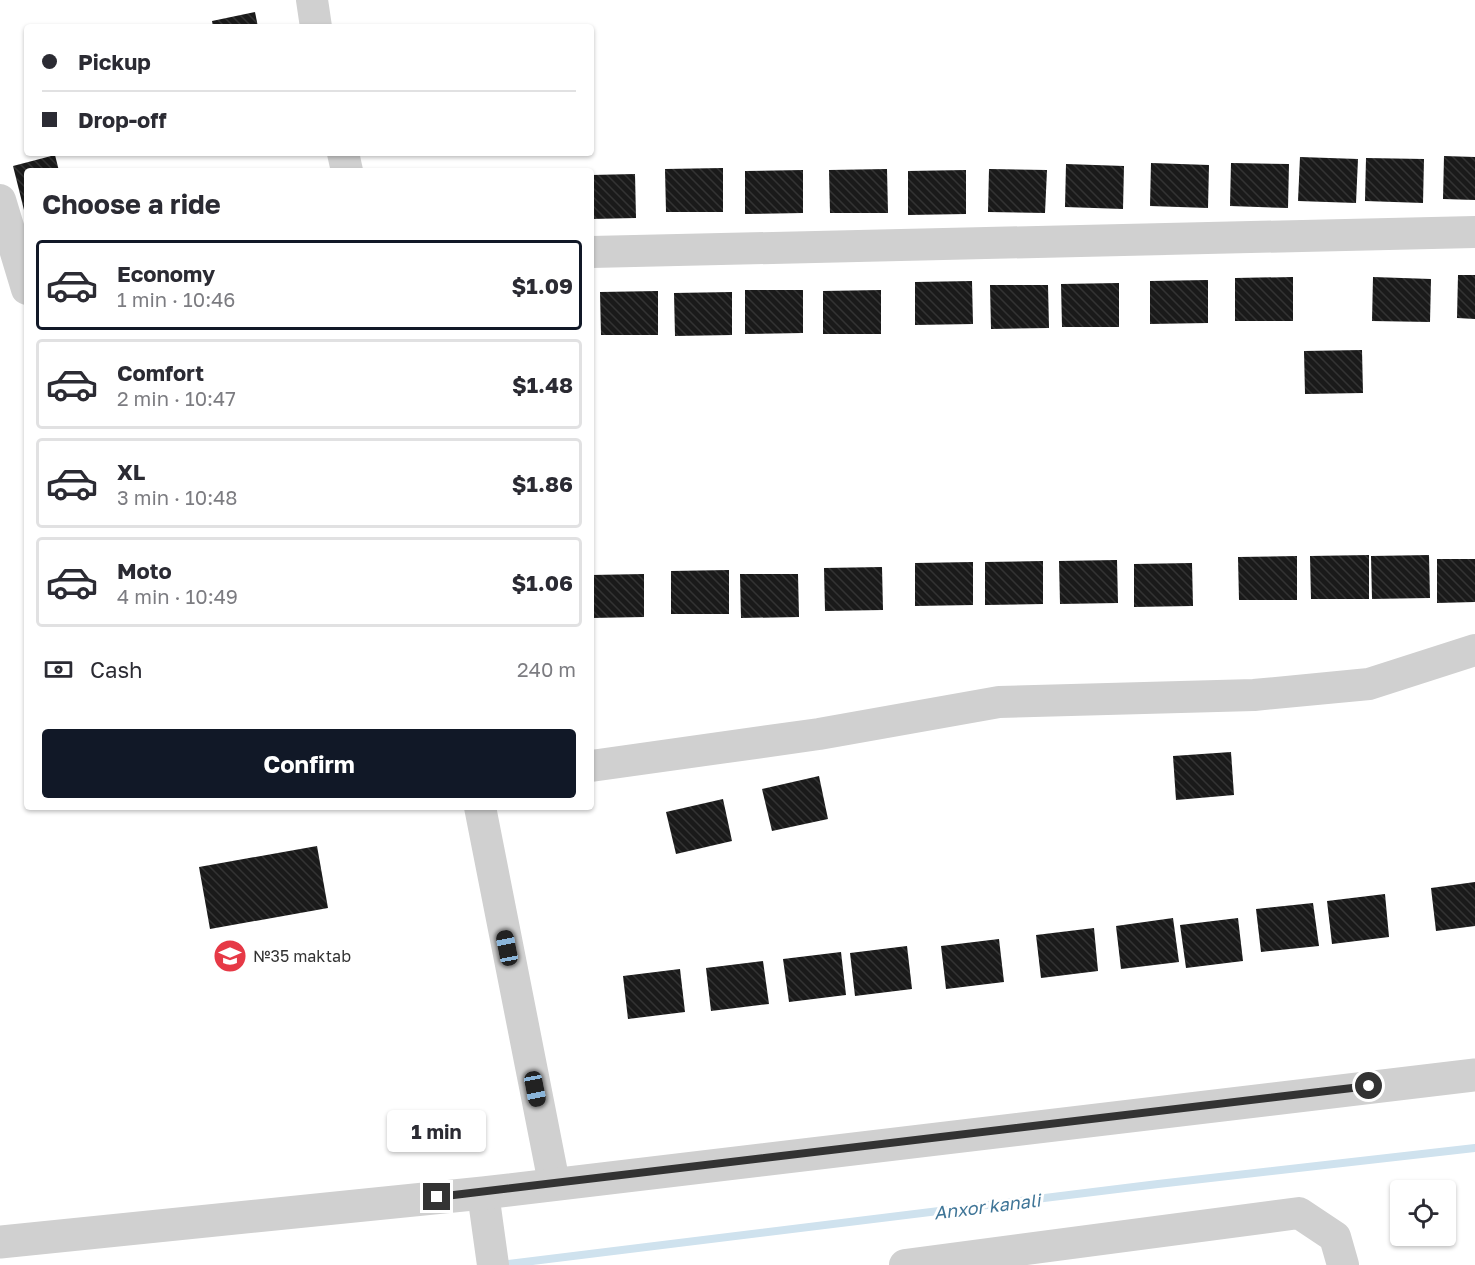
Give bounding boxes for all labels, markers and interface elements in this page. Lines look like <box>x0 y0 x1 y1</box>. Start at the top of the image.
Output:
text: Pickup <box>78 48 151 75</box>
text: Drop-off <box>78 106 167 133</box>
text: Choose a ride <box>42 188 221 220</box>
icon: car <box>45 258 99 312</box>
text: Economy <box>117 260 215 287</box>
text: $1.09 <box>512 272 573 299</box>
text: 1 min · 10:46 <box>117 287 235 311</box>
icon: car <box>45 357 99 411</box>
text: Comfort <box>117 359 204 386</box>
text: $1.48 <box>512 371 573 398</box>
text: 2 min · 10:47 <box>117 386 236 410</box>
icon: car <box>45 456 99 510</box>
text: XL <box>117 458 145 485</box>
text: $1.86 <box>512 470 573 497</box>
text: 3 min · 10:48 <box>117 485 238 509</box>
icon: car <box>45 555 99 609</box>
text: Moto <box>117 557 172 584</box>
text: $1.06 <box>512 569 573 596</box>
text: 4 min · 10:49 <box>117 584 238 608</box>
icon: cash <box>42 653 75 686</box>
text: Cash <box>90 656 143 683</box>
text: 240 m <box>517 657 576 681</box>
button: Confirm <box>42 729 576 798</box>
car <box>495 929 519 967</box>
school or university icon: №35 maktab <box>212 938 248 974</box>
place label: №35 maktab <box>253 946 351 966</box>
car <box>523 1070 547 1108</box>
route start <box>1355 1072 1382 1099</box>
callout: 1 min <box>388 1110 486 1152</box>
text: 1 min <box>411 1119 462 1143</box>
map controls <box>1390 1180 1456 1246</box>
button: locate <box>1390 1180 1456 1246</box>
route end <box>423 1183 450 1210</box>
water label: Anxor kanali <box>933 1188 1044 1223</box>

